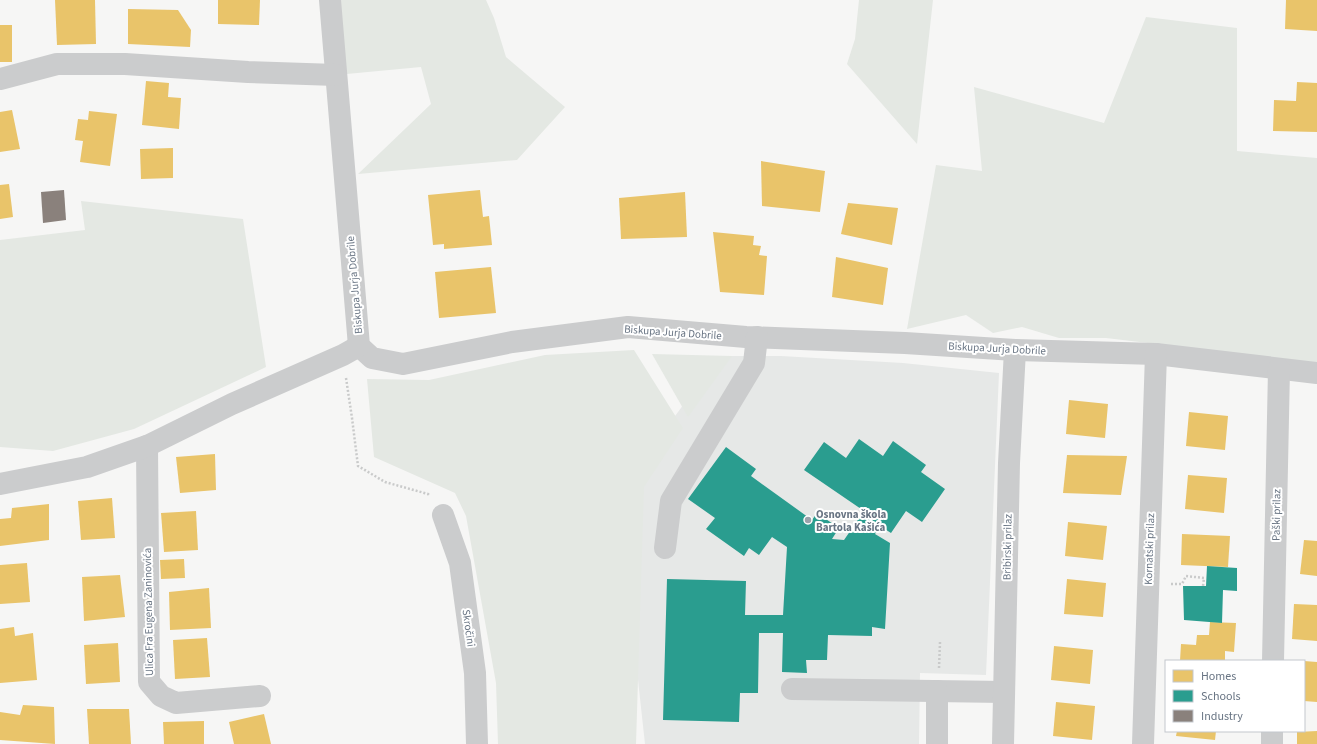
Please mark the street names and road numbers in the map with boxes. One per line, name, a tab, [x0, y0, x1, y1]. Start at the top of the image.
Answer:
street label: Biskupa Jurja Dobrile	[343, 235, 366, 334]
street label: Biskupa Jurja Dobrile	[624, 322, 723, 343]
street label: Biskupa Jurja Dobrile	[948, 338, 1047, 359]
street label: Paški prilaz	[1269, 489, 1284, 541]
street label: Bribirski prilaz	[999, 513, 1016, 580]
street label: Kornatski prilaz	[1141, 513, 1158, 585]
street label: Ulica Fra Eugena Zaninovića	[140, 548, 157, 676]
street label: Skročini	[458, 608, 479, 648]

